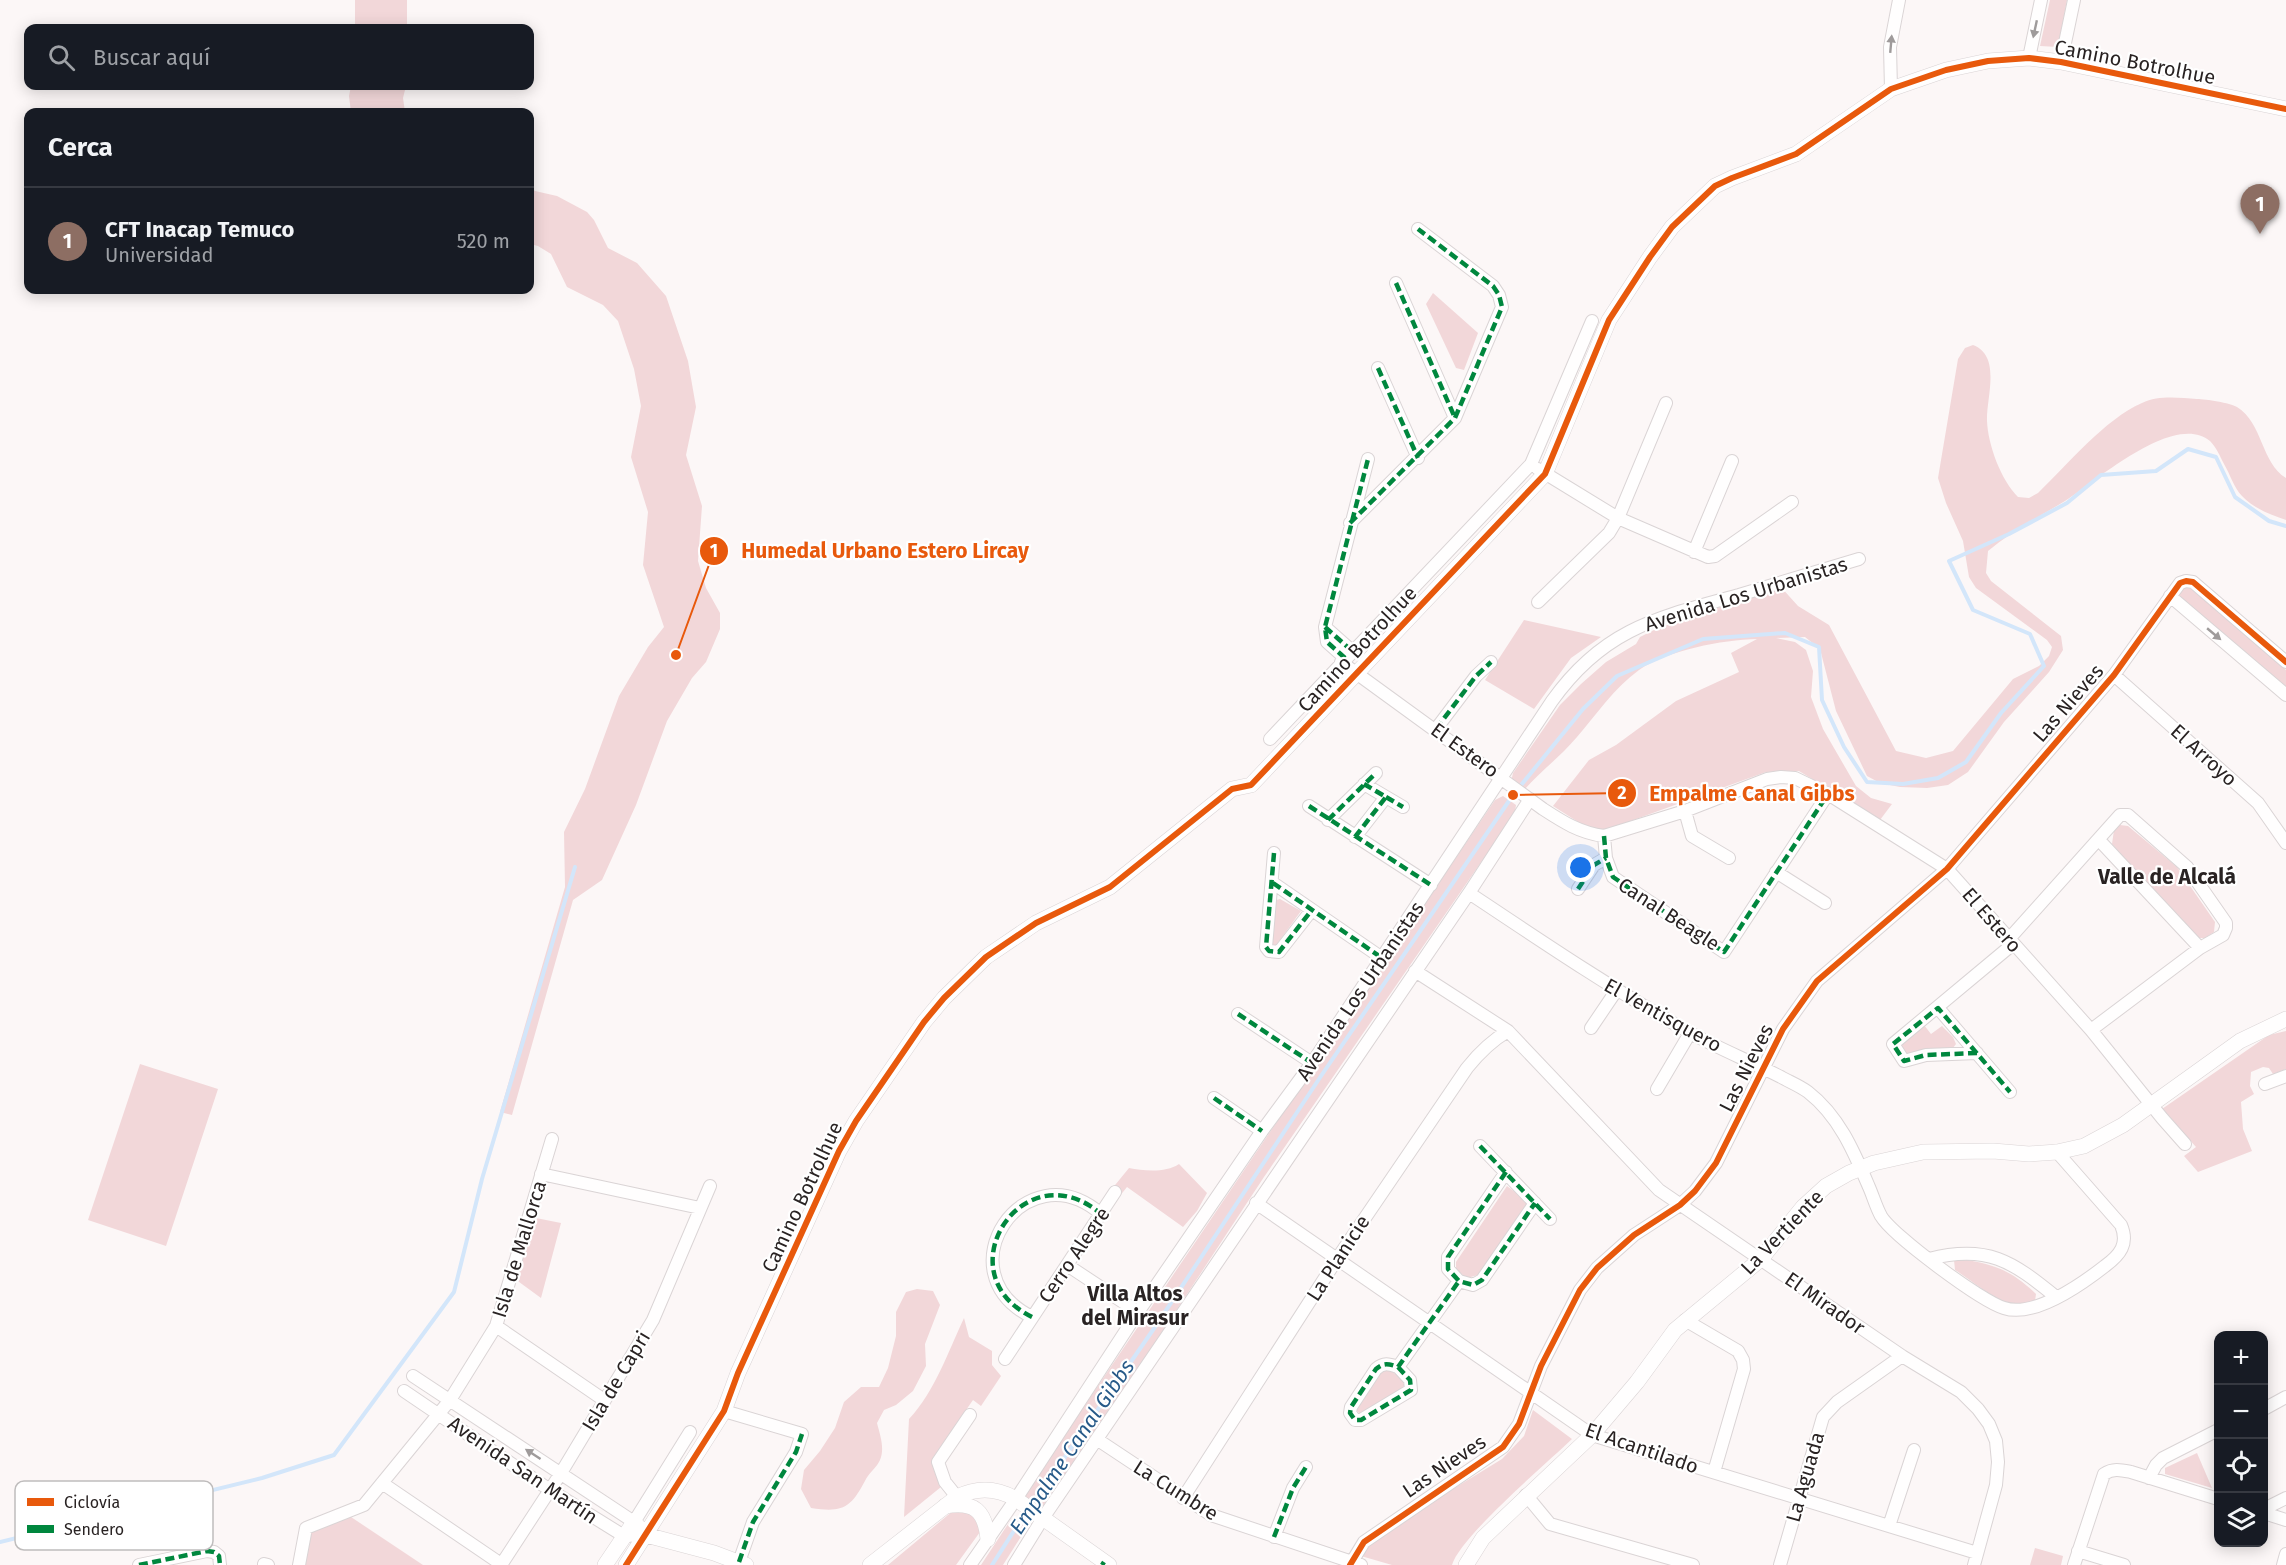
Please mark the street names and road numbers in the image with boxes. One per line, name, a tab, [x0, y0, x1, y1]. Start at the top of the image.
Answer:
street label: Camino Botrolhue	[2053, 35, 2217, 89]
street label: Avenida Los Urbanistas	[1642, 552, 1850, 636]
street label: Camino Botrolhue	[1293, 581, 1421, 717]
street label: Las Nieves	[2028, 659, 2108, 747]
street label: El Estero	[1426, 717, 1504, 783]
street label: El Arroyo	[2166, 719, 2242, 791]
street label: Canal Beagle	[1614, 872, 1724, 956]
street label: El Estero	[1957, 883, 2027, 957]
street label: Avenida Los Urbanistas	[1291, 897, 1429, 1085]
street label: El Ventisquero	[1600, 973, 1726, 1057]
street label: Las Nieves	[1714, 1020, 1778, 1116]
street label: Camino Botrolhue	[757, 1118, 847, 1276]
street label: Isla de Mallorca	[487, 1177, 551, 1321]
street label: La Vertiente	[1736, 1185, 1828, 1279]
street label: Cerro Alegre	[1033, 1203, 1115, 1307]
street label: La Planicie	[1301, 1211, 1375, 1305]
street label: El Mirador	[1780, 1267, 1870, 1339]
street label: Isla de Capri	[577, 1327, 655, 1435]
street label: Avenida San Martín	[444, 1411, 602, 1529]
street label: El Acantilado	[1582, 1417, 1702, 1479]
street label: Las Nieves	[1398, 1429, 1490, 1503]
street label: La Aguada	[1781, 1429, 1829, 1525]
street label: La Cumbre	[1129, 1455, 1223, 1525]

